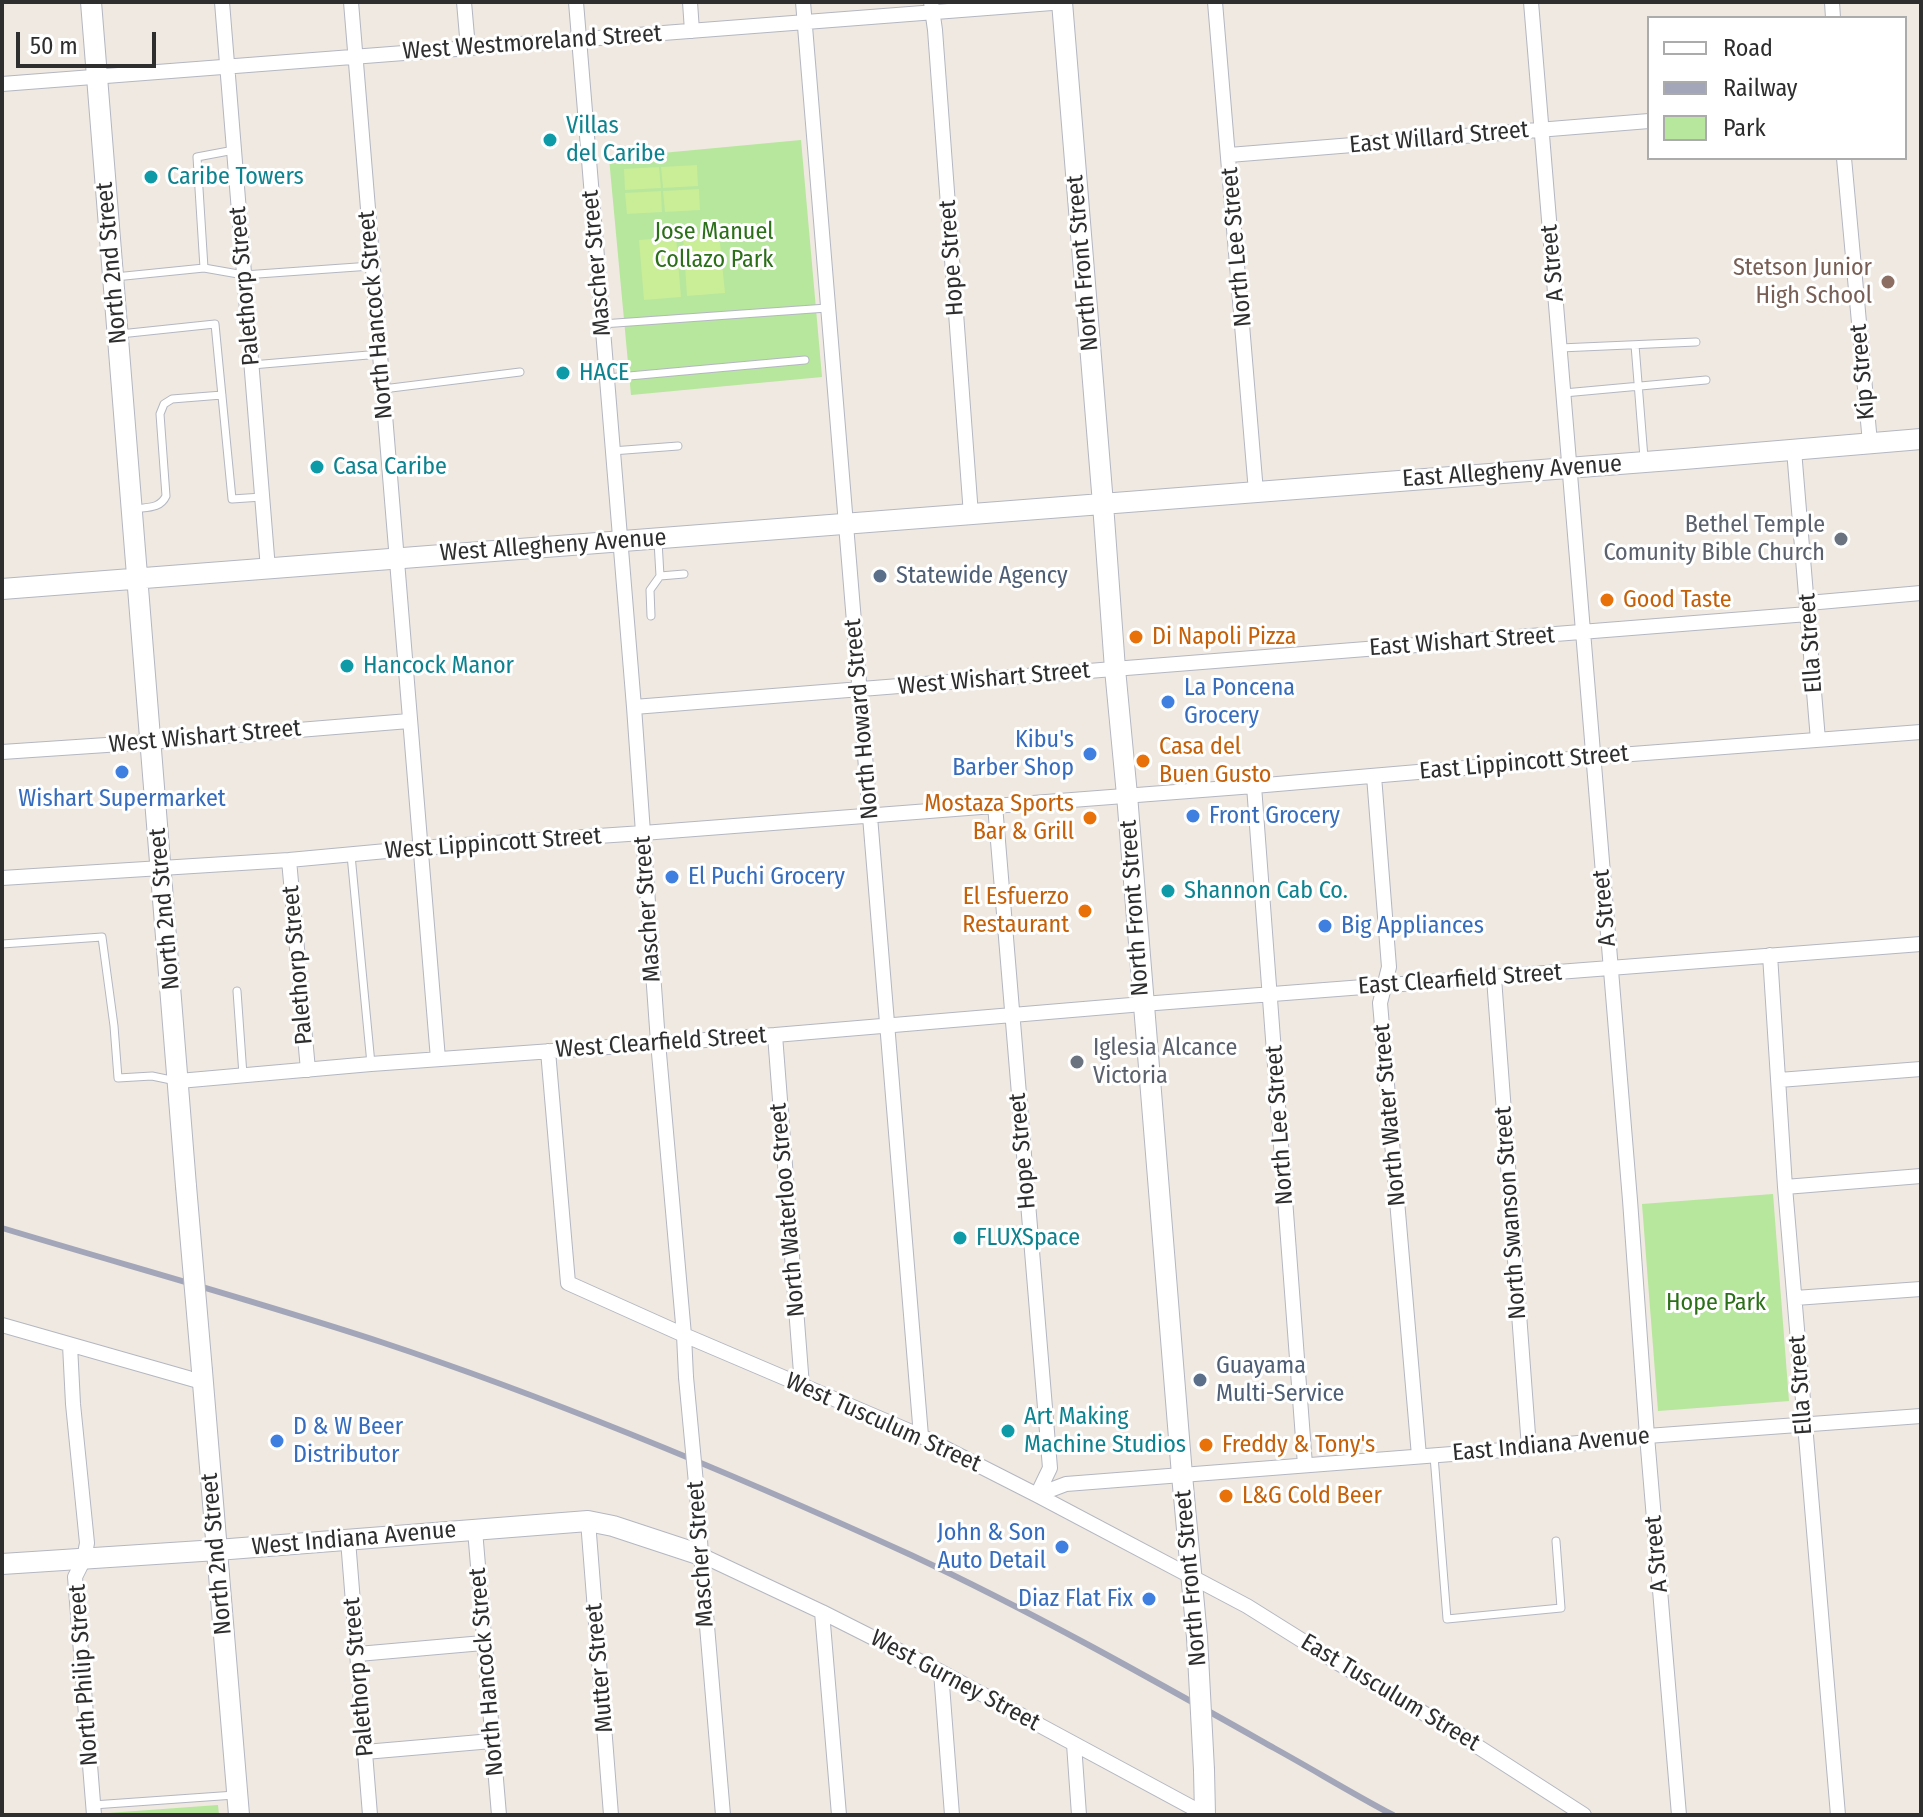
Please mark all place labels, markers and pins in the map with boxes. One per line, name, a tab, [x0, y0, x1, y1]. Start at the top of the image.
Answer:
place label: Villas del Caribe	[566, 112, 665, 168]
marker: Villas del Caribe	[541, 131, 559, 149]
place label: Caribe Towers	[167, 163, 304, 191]
marker: Caribe Towers	[142, 168, 160, 186]
place label: Stetson Junior High School	[1733, 254, 1872, 310]
marker: Stetson Junior High School	[1879, 273, 1897, 291]
place label: HACE	[579, 359, 629, 387]
marker: HACE	[554, 364, 572, 382]
place label: Casa Caribe	[333, 453, 447, 481]
marker: Casa Caribe	[308, 458, 326, 476]
place label: Bethel Temple Comunity Bible Church	[1603, 511, 1825, 567]
marker: Bethel Temple Comunity Bible Church	[1832, 530, 1850, 548]
place label: Statewide Agency	[896, 562, 1068, 590]
marker: Statewide Agency	[871, 567, 889, 585]
place label: Good Taste	[1623, 586, 1732, 614]
marker: Good Taste	[1598, 591, 1616, 609]
place label: Di Napoli Pizza	[1152, 623, 1296, 651]
marker: Di Napoli Pizza	[1127, 628, 1145, 646]
place label: Hancock Manor	[363, 652, 514, 680]
marker: Hancock Manor	[338, 657, 356, 675]
place label: La Poncena Grocery	[1184, 674, 1295, 730]
marker: La Poncena Grocery	[1159, 693, 1177, 711]
place label: Kibu's Barber Shop	[952, 726, 1074, 782]
place label: Casa del Buen Gusto	[1159, 733, 1271, 789]
marker: Kibu's Barber Shop	[1081, 745, 1099, 763]
marker: Casa del Buen Gusto	[1134, 752, 1152, 770]
marker: Wishart Supermarket	[113, 763, 131, 781]
place label: Wishart Supermarket	[18, 785, 226, 813]
place label: Mostaza Sports Bar & Grill	[924, 790, 1074, 846]
place label: Front Grocery	[1209, 802, 1340, 830]
marker: Front Grocery	[1184, 807, 1202, 825]
marker: Mostaza Sports Bar & Grill	[1081, 809, 1099, 827]
place label: El Puchi Grocery	[688, 863, 845, 891]
marker: El Puchi Grocery	[663, 868, 681, 886]
place label: Shannon Cab Co.	[1184, 877, 1348, 905]
marker: Shannon Cab Co.	[1159, 882, 1177, 900]
place label: El Esfuerzo Restaurant	[962, 883, 1069, 939]
marker: El Esfuerzo Restaurant	[1076, 902, 1094, 920]
place label: Big Appliances	[1341, 912, 1484, 940]
marker: Big Appliances	[1316, 917, 1334, 935]
place label: Iglesia Alcance Victoria	[1093, 1034, 1237, 1090]
marker: Iglesia Alcance Victoria	[1068, 1053, 1086, 1071]
place label: FLUXSpace	[976, 1224, 1080, 1252]
marker: FLUXSpace	[951, 1229, 969, 1247]
place label: Guayama Multi-Service	[1216, 1352, 1344, 1408]
marker: Guayama Multi-Service	[1191, 1371, 1209, 1389]
place label: Art Making Machine Studios	[1024, 1403, 1186, 1459]
place label: D & W Beer Distributor	[293, 1413, 403, 1469]
marker: Art Making Machine Studios	[999, 1422, 1017, 1440]
place label: Freddy & Tony's	[1222, 1431, 1375, 1459]
marker: D & W Beer Distributor	[268, 1432, 286, 1450]
marker: Freddy & Tony's	[1197, 1436, 1215, 1454]
place label: L&G Cold Beer	[1242, 1482, 1382, 1510]
marker: L&G Cold Beer	[1217, 1487, 1235, 1505]
place label: John & Son Auto Detail	[937, 1519, 1046, 1575]
marker: John & Son Auto Detail	[1053, 1538, 1071, 1556]
place label: Diaz Flat Fix	[1018, 1585, 1133, 1613]
marker: Diaz Flat Fix	[1140, 1590, 1158, 1608]

